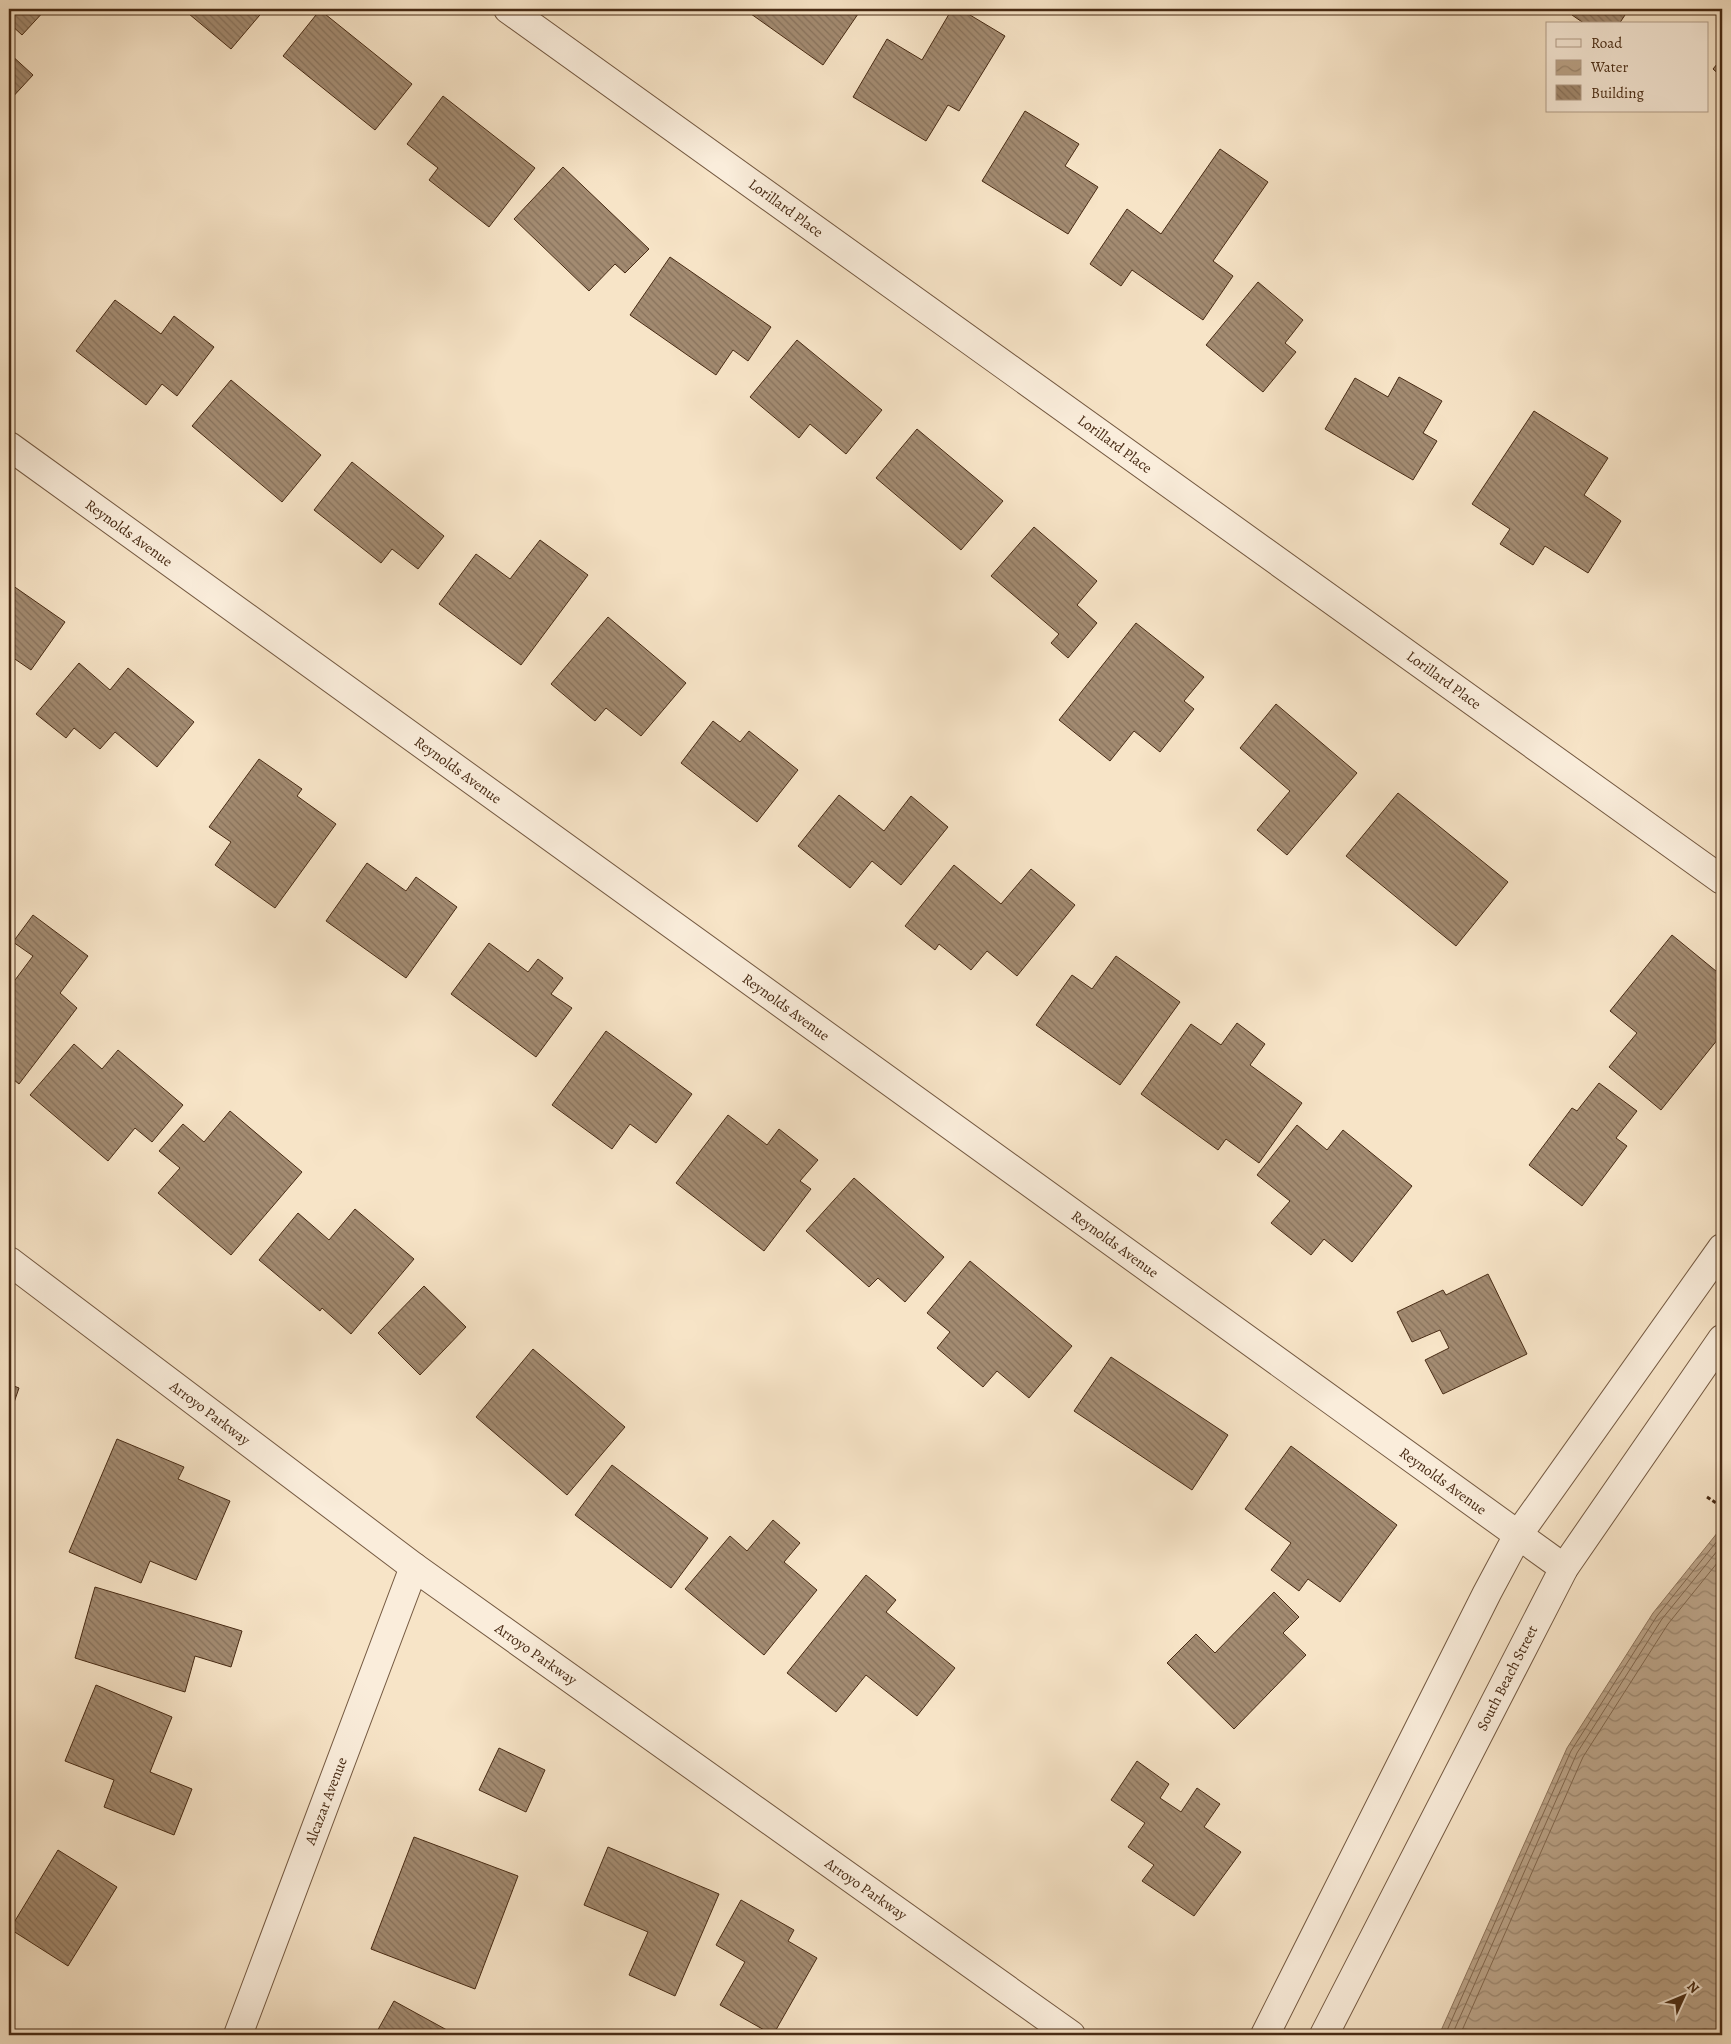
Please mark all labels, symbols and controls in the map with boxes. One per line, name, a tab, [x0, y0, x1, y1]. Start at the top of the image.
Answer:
legend	[1546, 22, 1708, 112]
text: Road	[1591, 33, 1623, 53]
text: Water	[1590, 57, 1628, 77]
text: Building	[1591, 83, 1644, 103]
street label: Lorillard Place	[745, 174, 828, 242]
street label: Lorillard Place	[1074, 410, 1157, 478]
street label: Reynolds Avenue	[81, 495, 177, 572]
street label: Lorillard Place	[1403, 646, 1486, 714]
street label: Reynolds Avenue	[410, 732, 506, 809]
street label: Reynolds Avenue	[738, 969, 834, 1046]
street label: Reynolds Avenue	[1067, 1206, 1163, 1283]
street label: Arroyo Parkway	[165, 1376, 255, 1450]
street label: Reynolds Avenue	[1395, 1443, 1491, 1520]
street label: Arroyo Parkway	[490, 1618, 581, 1690]
street label: South Beach Street	[1472, 1622, 1542, 1734]
street label: Alcazar Avenue	[300, 1754, 352, 1849]
street label: Arroyo Parkway	[820, 1853, 911, 1925]
north arrow	[1658, 1972, 1708, 2022]
text: N	[1683, 1977, 1703, 1998]

